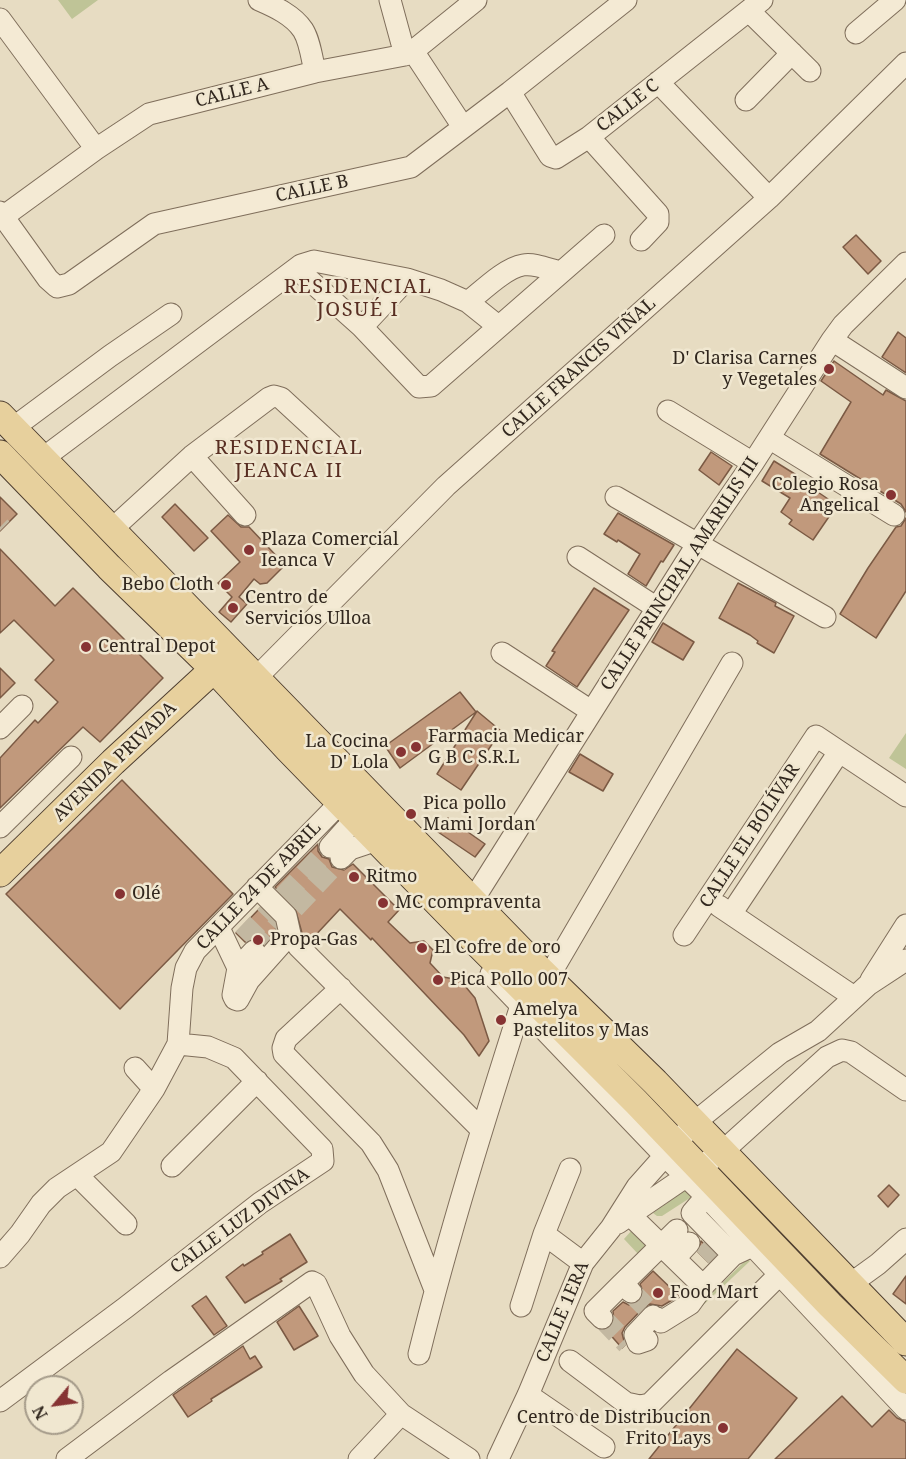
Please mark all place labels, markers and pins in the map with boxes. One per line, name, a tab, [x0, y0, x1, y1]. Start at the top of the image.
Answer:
place label: D' Clarisa Carnes y Vegetales	[672, 348, 817, 391]
marker: D' Clarisa Carnes y Vegetales	[822, 362, 836, 376]
place label: Colegio Rosa Angelical	[771, 474, 879, 516]
marker: Colegio Rosa Angelical	[884, 488, 898, 502]
place label: Plaza Comercial Ieanca V	[261, 529, 398, 572]
marker: Plaza Comercial Ieanca V	[242, 543, 256, 557]
place label: Bebo Cloth	[122, 574, 214, 596]
marker: Bebo Cloth	[219, 578, 233, 592]
place label: Centro de Servicios Ulloa	[245, 587, 371, 630]
marker: Centro de Servicios Ulloa	[226, 601, 240, 615]
place label: Central Depot	[98, 636, 216, 658]
marker: Central Depot	[79, 640, 93, 654]
place label: Farmacia Medicar G B C S.R.L	[428, 726, 584, 768]
place label: La Cocina D' Lola	[305, 731, 389, 774]
marker: Farmacia Medicar G B C S.R.L	[409, 740, 423, 754]
marker: La Cocina D' Lola	[394, 745, 408, 759]
place label: Pica pollo Mami Jordan	[423, 793, 536, 836]
marker: Pica pollo Mami Jordan	[404, 807, 418, 821]
place label: Ritmo	[366, 866, 417, 888]
marker: Ritmo	[347, 870, 361, 884]
place label: Olé	[132, 883, 161, 905]
marker: Olé	[113, 887, 127, 901]
place label: MC compraventa	[395, 892, 541, 914]
marker: MC compraventa	[376, 896, 390, 910]
place label: Propa-Gas	[270, 929, 358, 951]
marker: Propa-Gas	[251, 933, 265, 947]
place label: El Cofre de oro	[434, 937, 561, 959]
marker: El Cofre de oro	[415, 941, 429, 955]
place label: Pica Pollo 007	[450, 969, 568, 991]
marker: Pica Pollo 007	[431, 973, 445, 987]
place label: Amelya Pastelitos y Mas	[513, 999, 649, 1042]
marker: Amelya Pastelitos y Mas	[494, 1013, 508, 1027]
place label: Food Mart	[670, 1282, 758, 1304]
marker: Food Mart	[651, 1286, 665, 1300]
place label: Centro de Distribucion Frito Lays	[517, 1407, 711, 1450]
marker: Centro de Distribucion Frito Lays	[716, 1421, 730, 1435]

